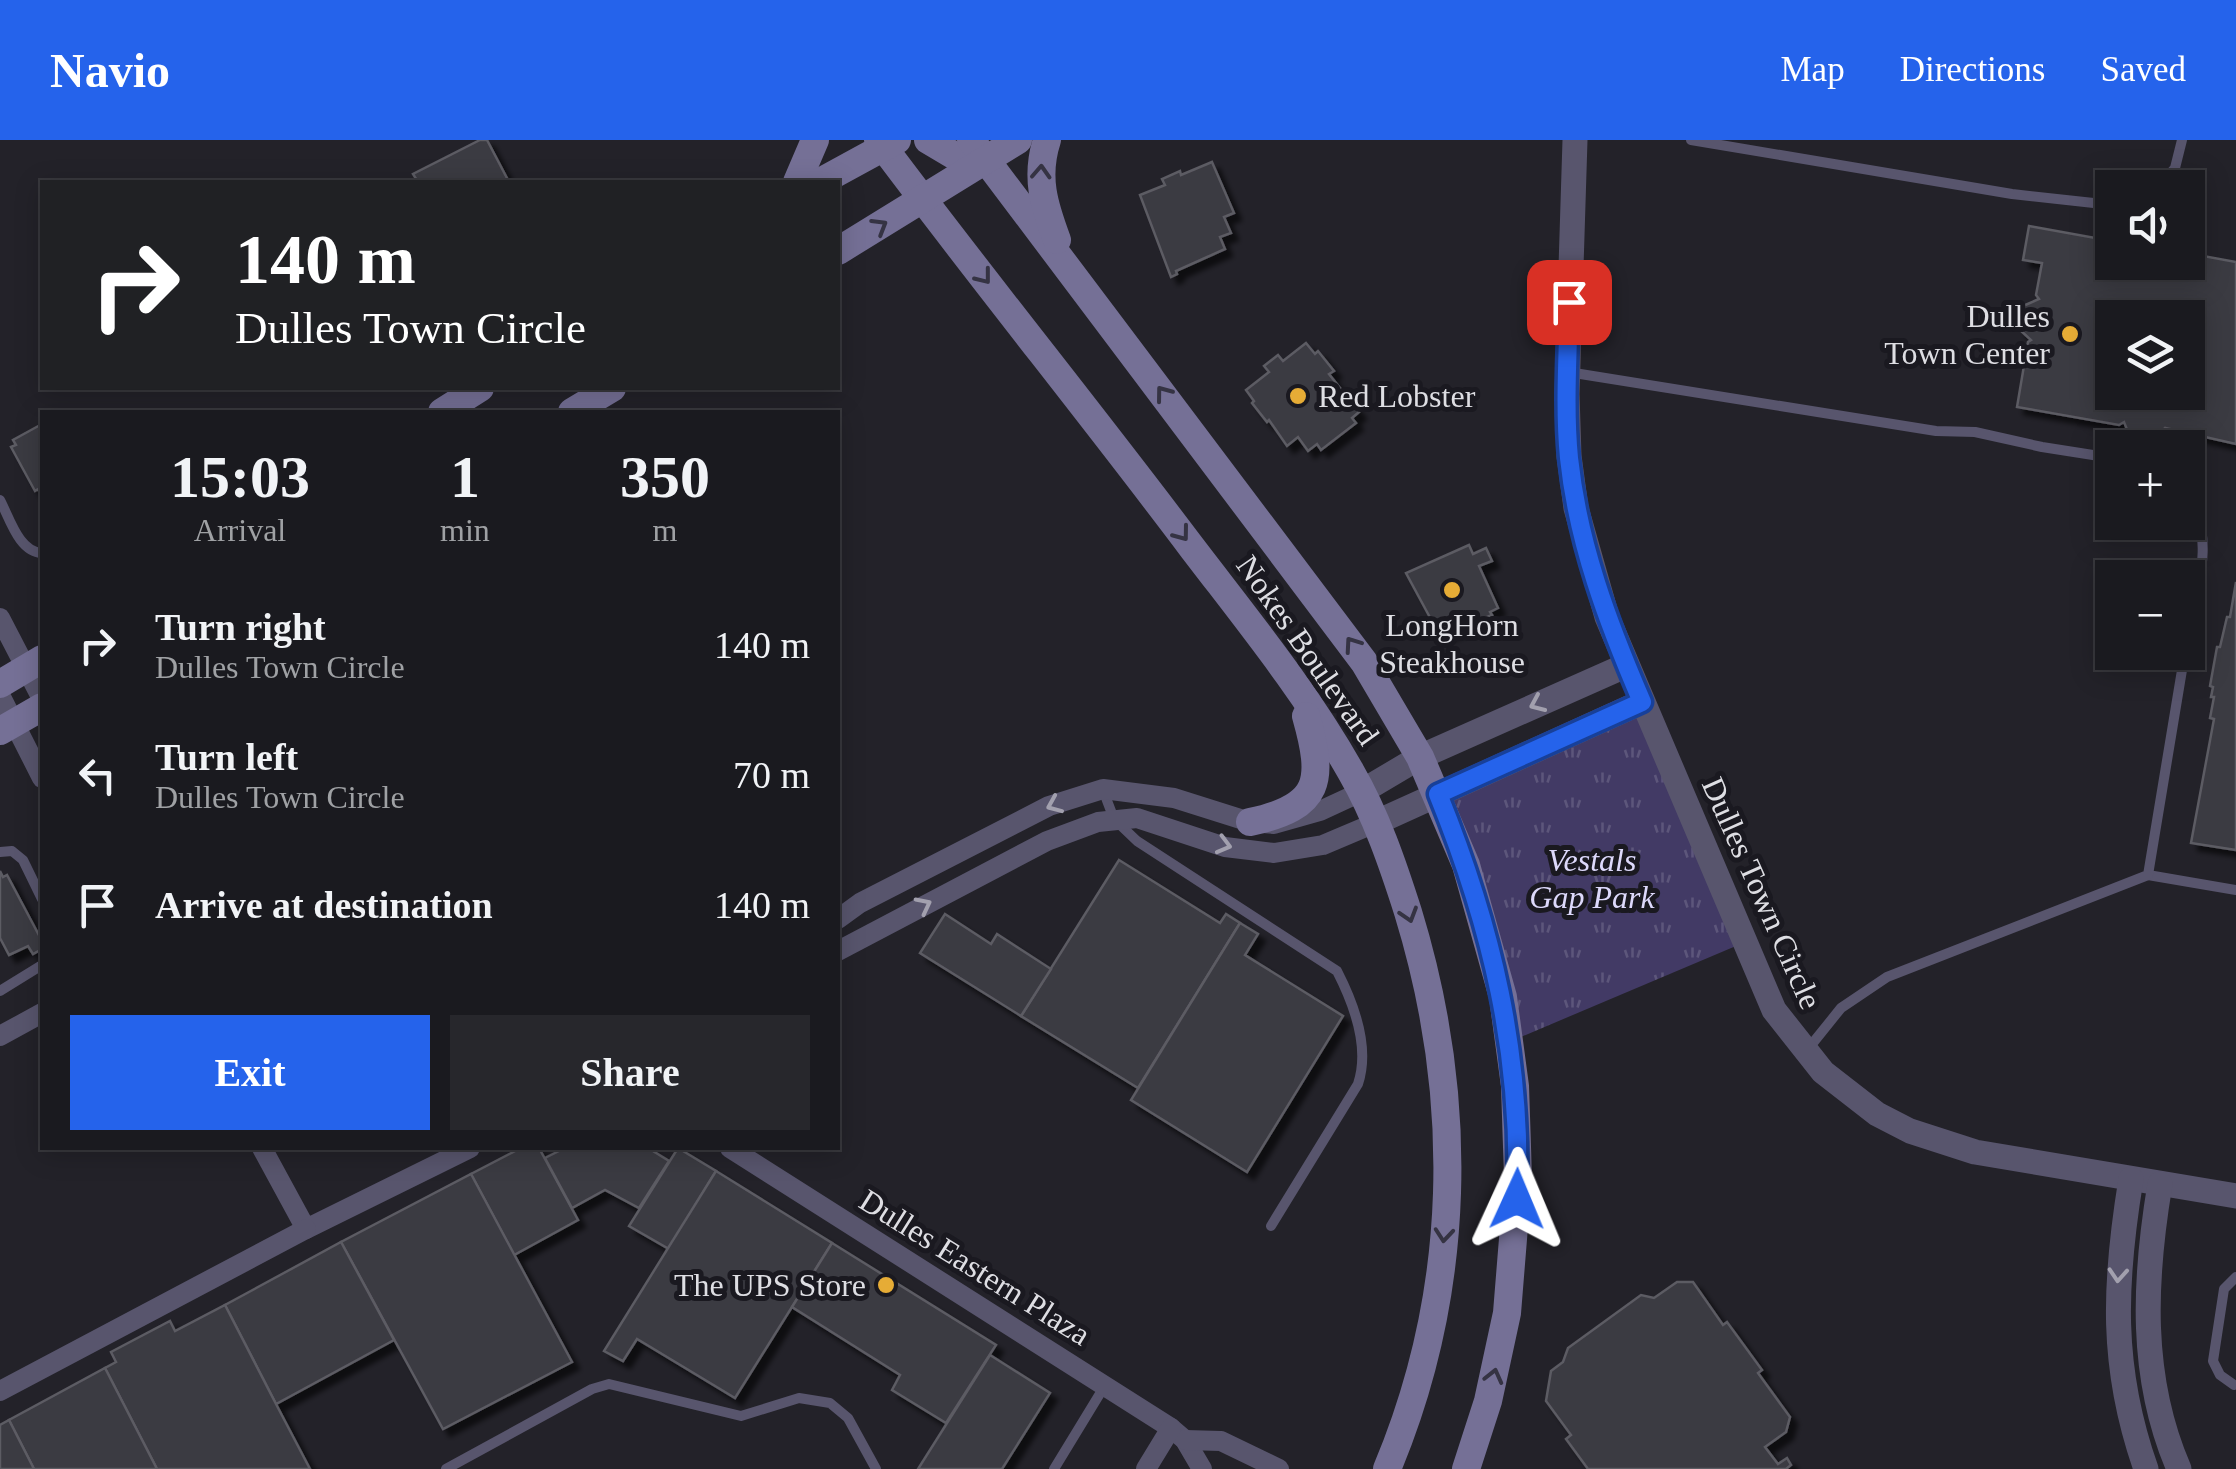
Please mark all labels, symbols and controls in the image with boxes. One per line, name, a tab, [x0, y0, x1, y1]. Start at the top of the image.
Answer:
text: Navio	[50, 44, 170, 97]
text: Map	[1781, 50, 1845, 89]
text: Directions	[1900, 50, 2045, 89]
text: Saved	[2100, 50, 2186, 89]
one-way arrow	[1031, 164, 1052, 179]
map controls	[2095, 170, 2205, 670]
button: sound	[2095, 170, 2205, 280]
one-way arrow	[869, 219, 887, 238]
icon: right	[70, 220, 200, 350]
text: 140 m	[235, 221, 416, 298]
pin	[1527, 260, 1612, 345]
one-way arrow	[972, 265, 989, 283]
icon: arrive	[1542, 275, 1597, 330]
place label: Dulles Town Center	[1884, 298, 2050, 371]
button: layers	[2095, 300, 2205, 410]
text: Dulles Town Circle	[235, 303, 586, 353]
marker: Dulles Town Center	[2059, 323, 2081, 345]
place label: Red Lobster	[1318, 378, 1476, 414]
marker: Red Lobster	[1287, 385, 1309, 407]
one-way arrow	[1157, 386, 1174, 404]
button: +	[2095, 430, 2205, 540]
text: 15:03	[170, 444, 310, 510]
text: 1	[450, 444, 480, 510]
text: 350	[620, 444, 710, 510]
text: Arrival	[194, 512, 286, 548]
text: min	[440, 512, 490, 548]
text: m	[652, 512, 677, 548]
one-way arrow	[1171, 523, 1188, 541]
street label: Nokes Boulevard	[1229, 548, 1387, 752]
button: −	[2095, 560, 2205, 670]
marker: LongHorn Steakhouse	[1441, 579, 1463, 601]
text: Turn right	[155, 606, 326, 648]
place label: LongHorn Steakhouse	[1379, 607, 1525, 680]
icon: right	[70, 618, 125, 673]
text: 140 m	[714, 624, 810, 666]
one-way arrow	[1346, 637, 1364, 656]
text: Dulles Town Circle	[155, 649, 405, 685]
one-way arrow	[1529, 692, 1547, 712]
text: Turn left	[155, 736, 298, 778]
icon: left	[70, 748, 125, 803]
text: 70 m	[733, 754, 810, 796]
street label: Dulles Town Circle	[1695, 772, 1829, 1014]
text: Dulles Town Circle	[155, 779, 405, 815]
one-way arrow	[1046, 793, 1064, 813]
one-way arrow	[1215, 834, 1233, 855]
park label: Vestals Gap Park	[1529, 842, 1655, 915]
icon: arrive	[70, 878, 125, 933]
text: Arrive at destination	[155, 884, 493, 926]
text: 140 m	[714, 884, 810, 926]
one-way arrow	[913, 898, 931, 917]
one-way arrow	[1397, 905, 1417, 922]
button: Exit	[70, 1015, 430, 1130]
button: Share	[450, 1015, 810, 1130]
position arrow	[1465, 1147, 1569, 1251]
street label: Dulles Eastern Plaza	[853, 1182, 1097, 1352]
one-way arrow	[1434, 1228, 1456, 1244]
place label: The UPS Store	[674, 1267, 866, 1303]
one-way arrow	[2108, 1268, 2129, 1284]
marker: The UPS Store	[875, 1274, 897, 1296]
one-way arrow	[1482, 1368, 1503, 1385]

